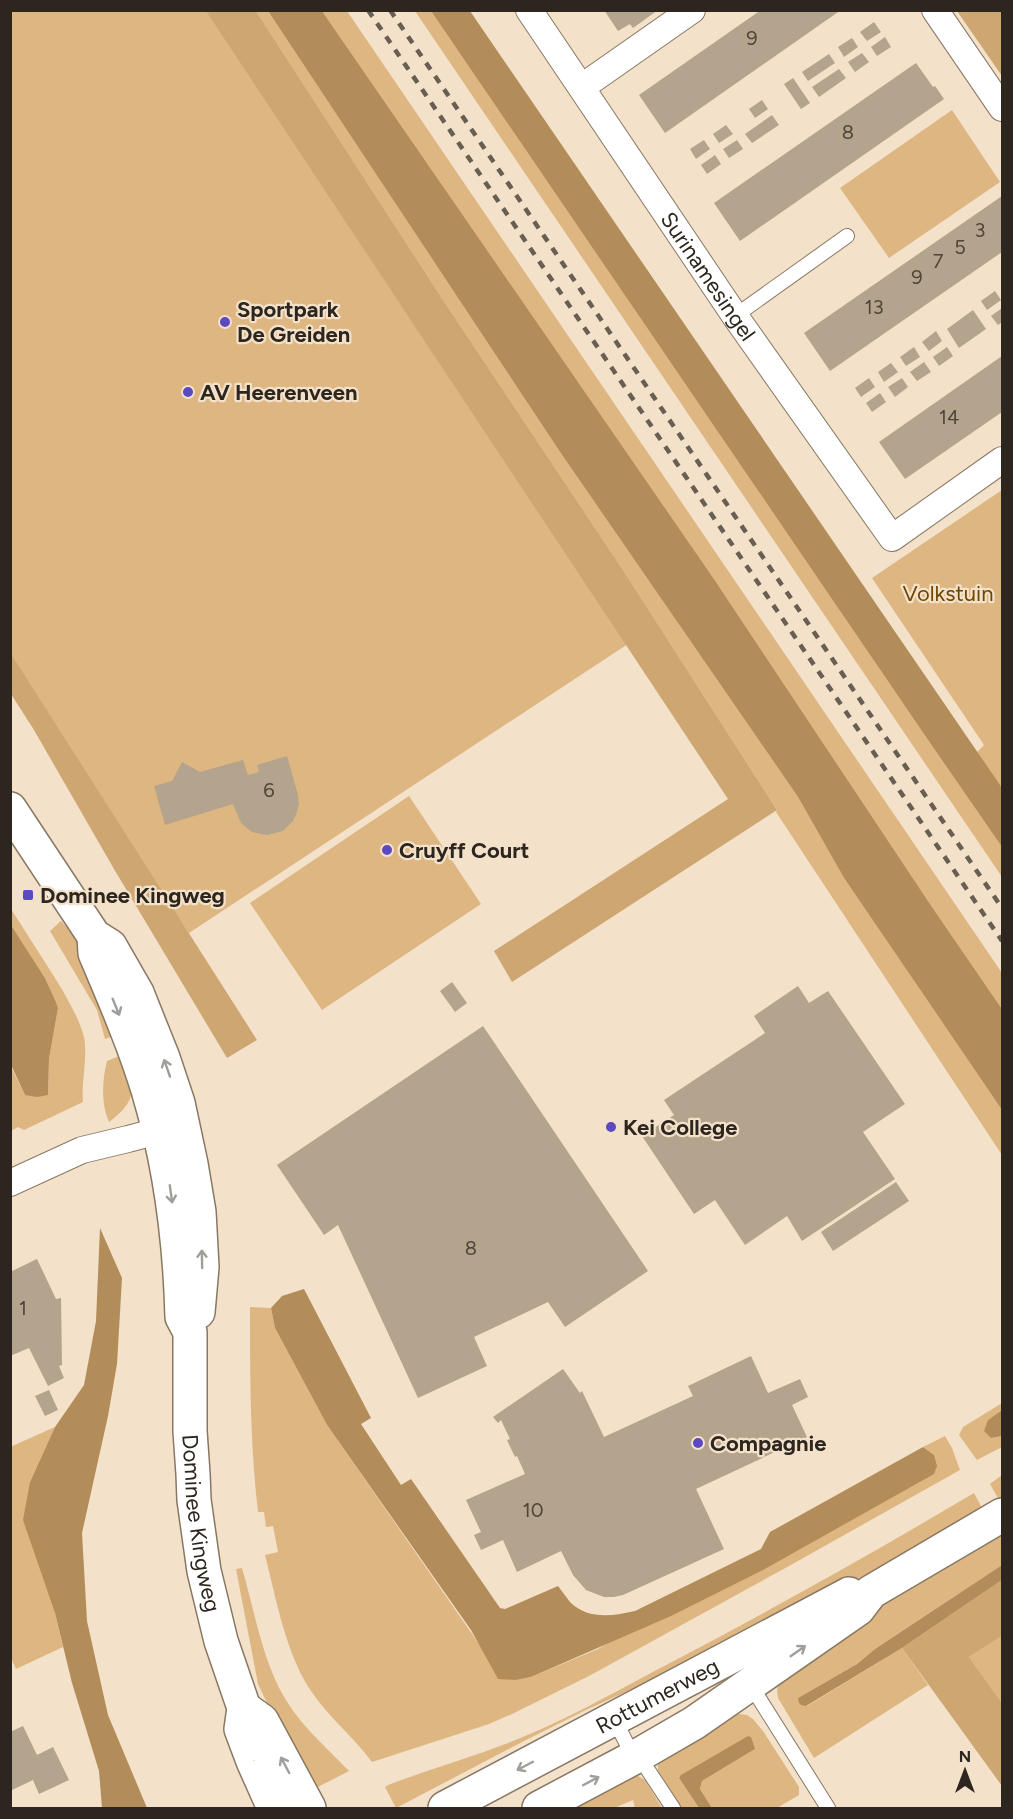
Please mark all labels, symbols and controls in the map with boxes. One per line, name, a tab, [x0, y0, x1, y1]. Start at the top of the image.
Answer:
house number: 9	[746, 26, 758, 50]
house number: 8	[842, 120, 854, 144]
street label: Surinamesingel	[655, 207, 761, 346]
house number: 3	[975, 218, 985, 242]
house number: 5	[954, 235, 966, 259]
house number: 7	[933, 249, 944, 273]
house number: 9	[911, 265, 923, 289]
house number: 13	[864, 295, 884, 319]
place label: Sportpark De Greiden	[237, 296, 350, 348]
marker: Sportpark De Greiden	[218, 315, 232, 329]
place label: AV Heerenveen	[200, 379, 357, 406]
marker: AV Heerenveen	[181, 385, 195, 399]
house number: 14	[939, 405, 959, 429]
park label: Volkstuin	[903, 580, 993, 607]
house number: 6	[263, 778, 275, 802]
place label: Cruyff Court	[399, 837, 530, 864]
marker: Cruyff Court	[380, 843, 394, 857]
place label: Dominee Kingweg	[40, 882, 225, 909]
marker: Dominee Kingweg	[21, 888, 35, 902]
one-way arrow	[112, 998, 123, 1016]
one-way arrow	[160, 1059, 171, 1078]
place label: Kei College	[623, 1114, 737, 1141]
marker: Kei College	[604, 1120, 618, 1134]
one-way arrow	[165, 1184, 176, 1203]
house number: 8	[465, 1236, 477, 1260]
one-way arrow	[196, 1249, 208, 1269]
house number: 1	[19, 1296, 27, 1320]
place label: Compagnie	[710, 1430, 827, 1457]
street label: Dominee Kingweg	[176, 1433, 226, 1615]
marker: Compagnie	[691, 1436, 705, 1450]
house number: 10	[522, 1498, 544, 1522]
one-way arrow	[789, 1645, 806, 1657]
street label: Rottumerweg	[591, 1652, 724, 1740]
north arrow	[935, 1741, 995, 1801]
text: N	[959, 1747, 971, 1766]
one-way arrow	[279, 1757, 291, 1774]
one-way arrow	[517, 1760, 534, 1772]
one-way arrow	[581, 1775, 599, 1786]

